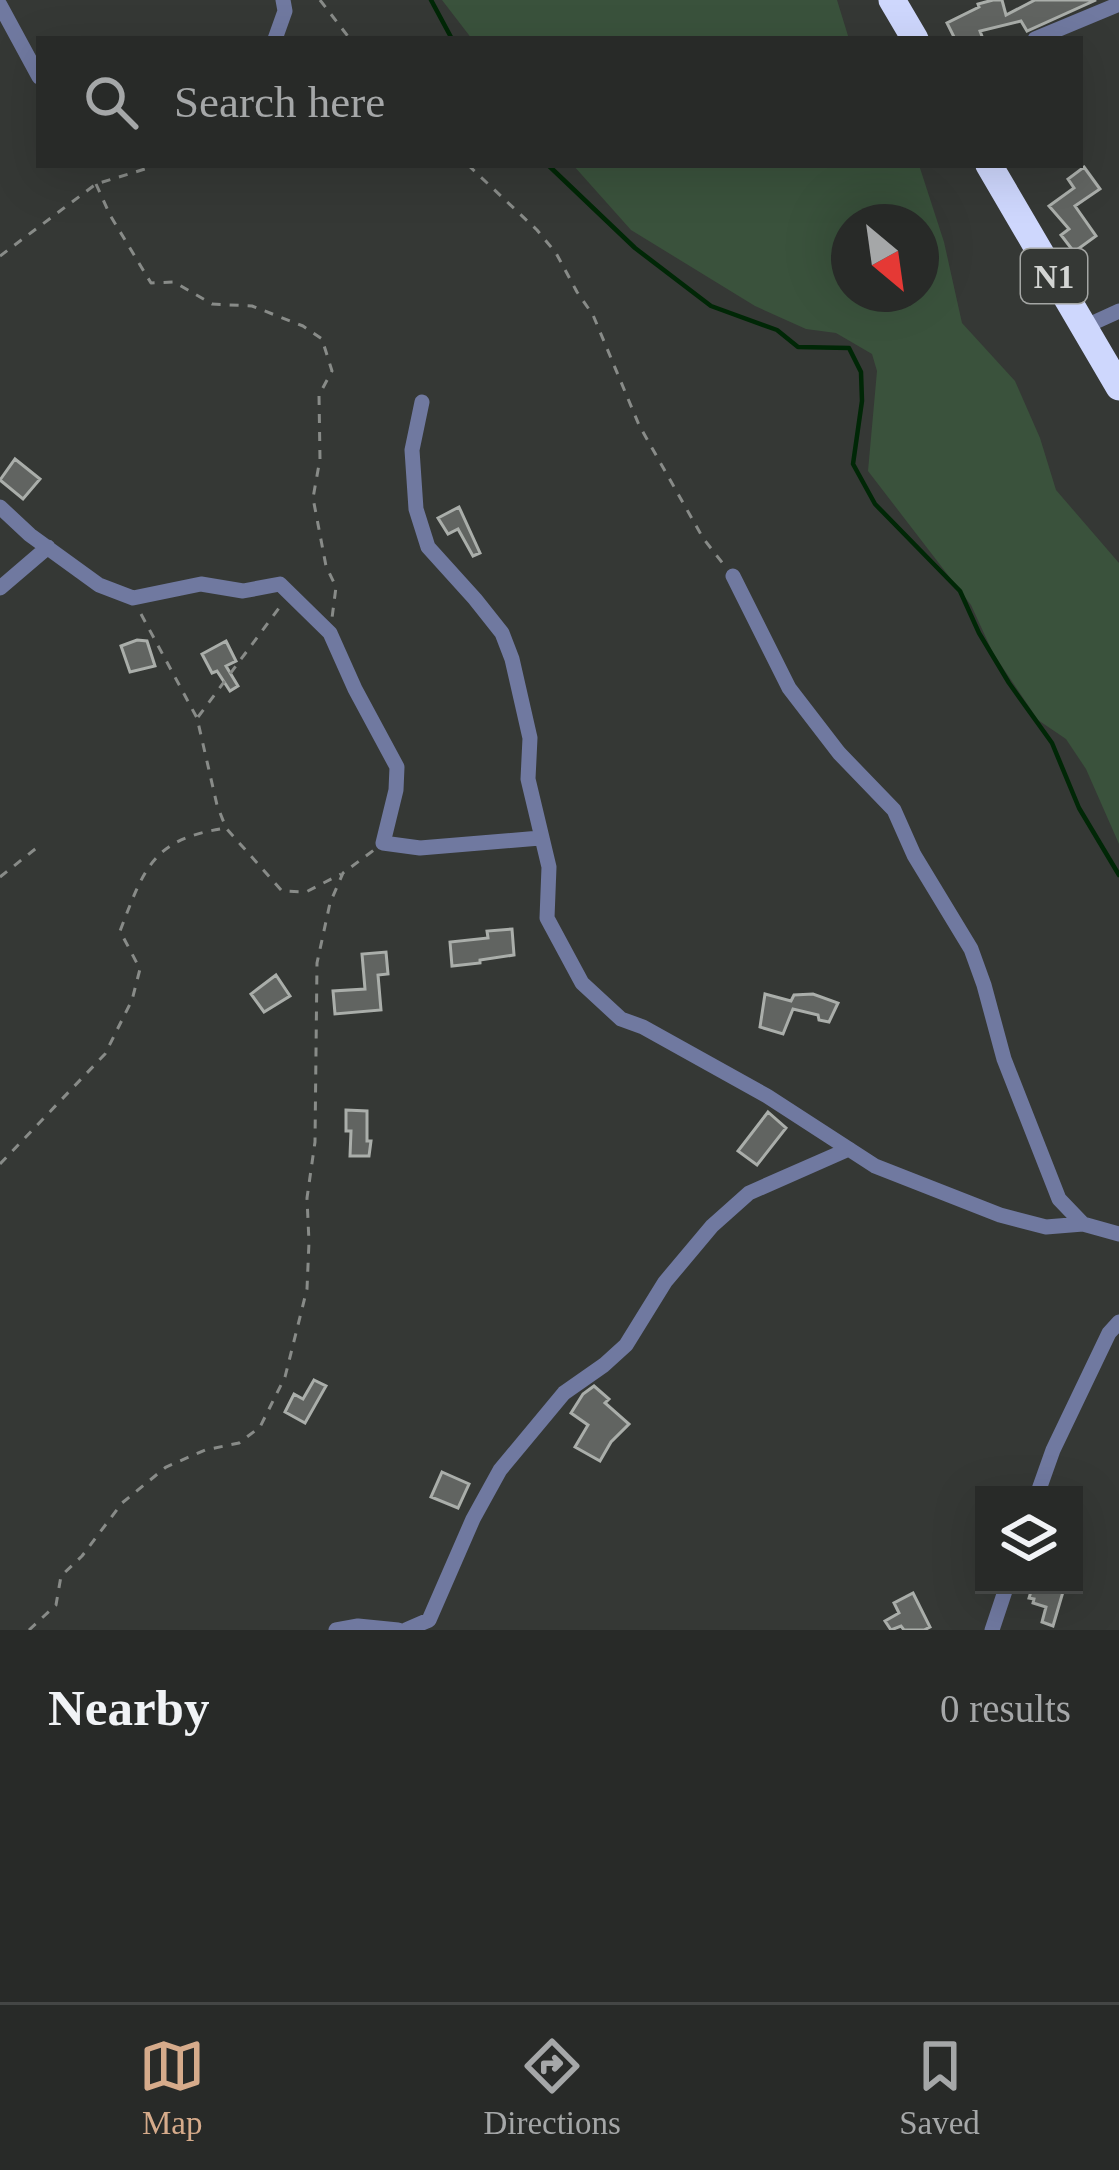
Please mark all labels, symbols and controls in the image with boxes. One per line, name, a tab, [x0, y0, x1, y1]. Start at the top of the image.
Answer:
search box	[36, 36, 1083, 168]
icon: search	[78, 69, 144, 135]
text: Search here	[174, 77, 385, 127]
north arrow	[831, 204, 939, 312]
road number: N1	[1021, 249, 1087, 303]
map controls	[975, 1486, 1083, 1594]
button: layers	[975, 1486, 1083, 1594]
text: Nearby	[48, 1680, 209, 1736]
text: 0 results	[940, 1687, 1071, 1730]
tab: Map	[139, 2033, 205, 2142]
tab: Directions	[483, 2033, 621, 2142]
tab: Saved	[899, 2033, 980, 2142]

